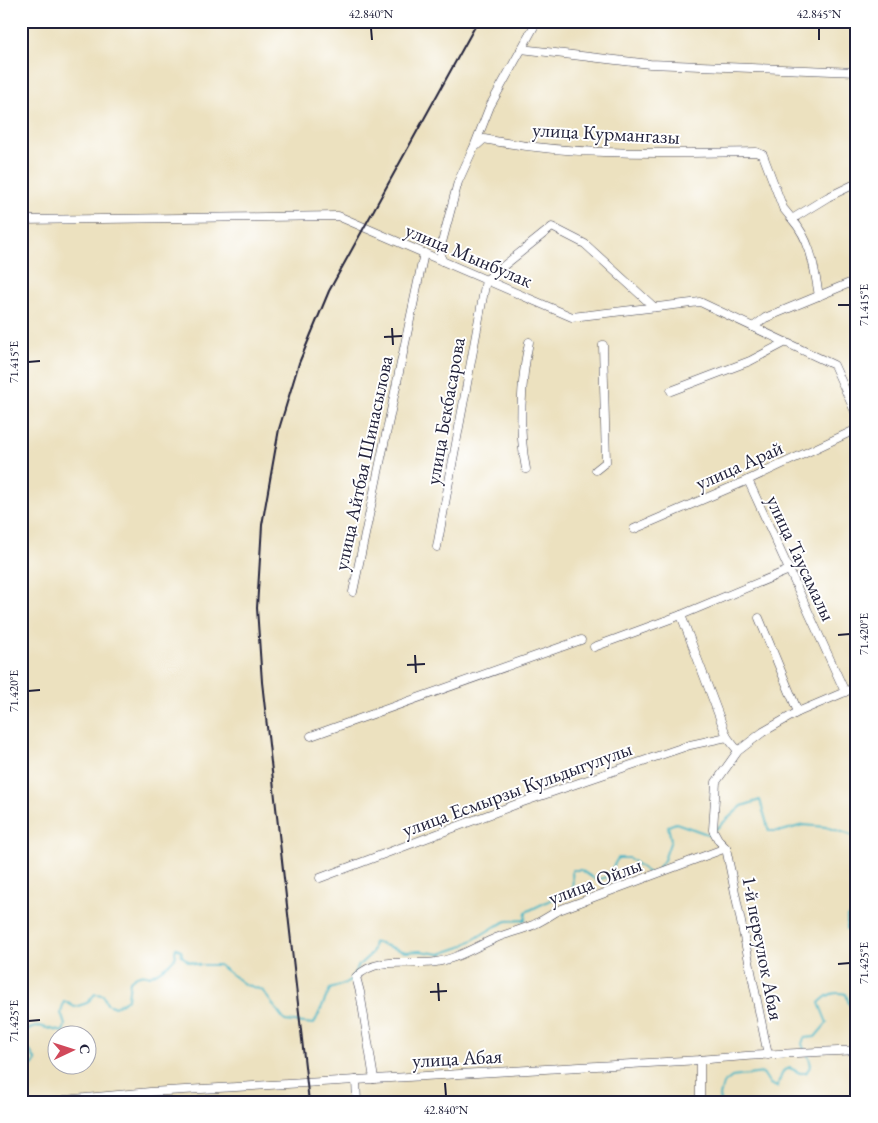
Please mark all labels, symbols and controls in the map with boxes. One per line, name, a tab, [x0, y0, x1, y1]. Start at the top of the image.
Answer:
text: 42.840°N	[349, 6, 394, 22]
text: 42.845°N	[797, 6, 842, 22]
street label: улица Курмангазы	[532, 116, 680, 150]
street label: улица Мынбулак	[401, 217, 537, 294]
text: 71.415°E	[856, 284, 872, 326]
street label: улица Бекбасарова	[419, 335, 471, 487]
text: 71.415°E	[6, 341, 22, 383]
street label: улица Айтбая Шинасылова	[328, 353, 398, 573]
street label: улица Арай	[691, 434, 787, 496]
street label: улица Таусамалы	[760, 491, 842, 625]
text: 71.420°E	[856, 613, 872, 655]
text: 71.420°E	[6, 670, 22, 712]
street label: улица Есмырзы Кульдыгулулы	[398, 735, 636, 843]
street label: улица Ойлы	[544, 851, 646, 911]
street label: 1-й переулок Абая	[736, 874, 790, 1022]
text: 71.425°E	[856, 942, 872, 984]
text: 71.425°E	[6, 1000, 22, 1042]
north arrow	[48, 1026, 98, 1076]
street label: улица Абая	[411, 1043, 503, 1073]
text: С	[76, 1044, 94, 1055]
text: 42.840°N	[424, 1102, 469, 1118]

